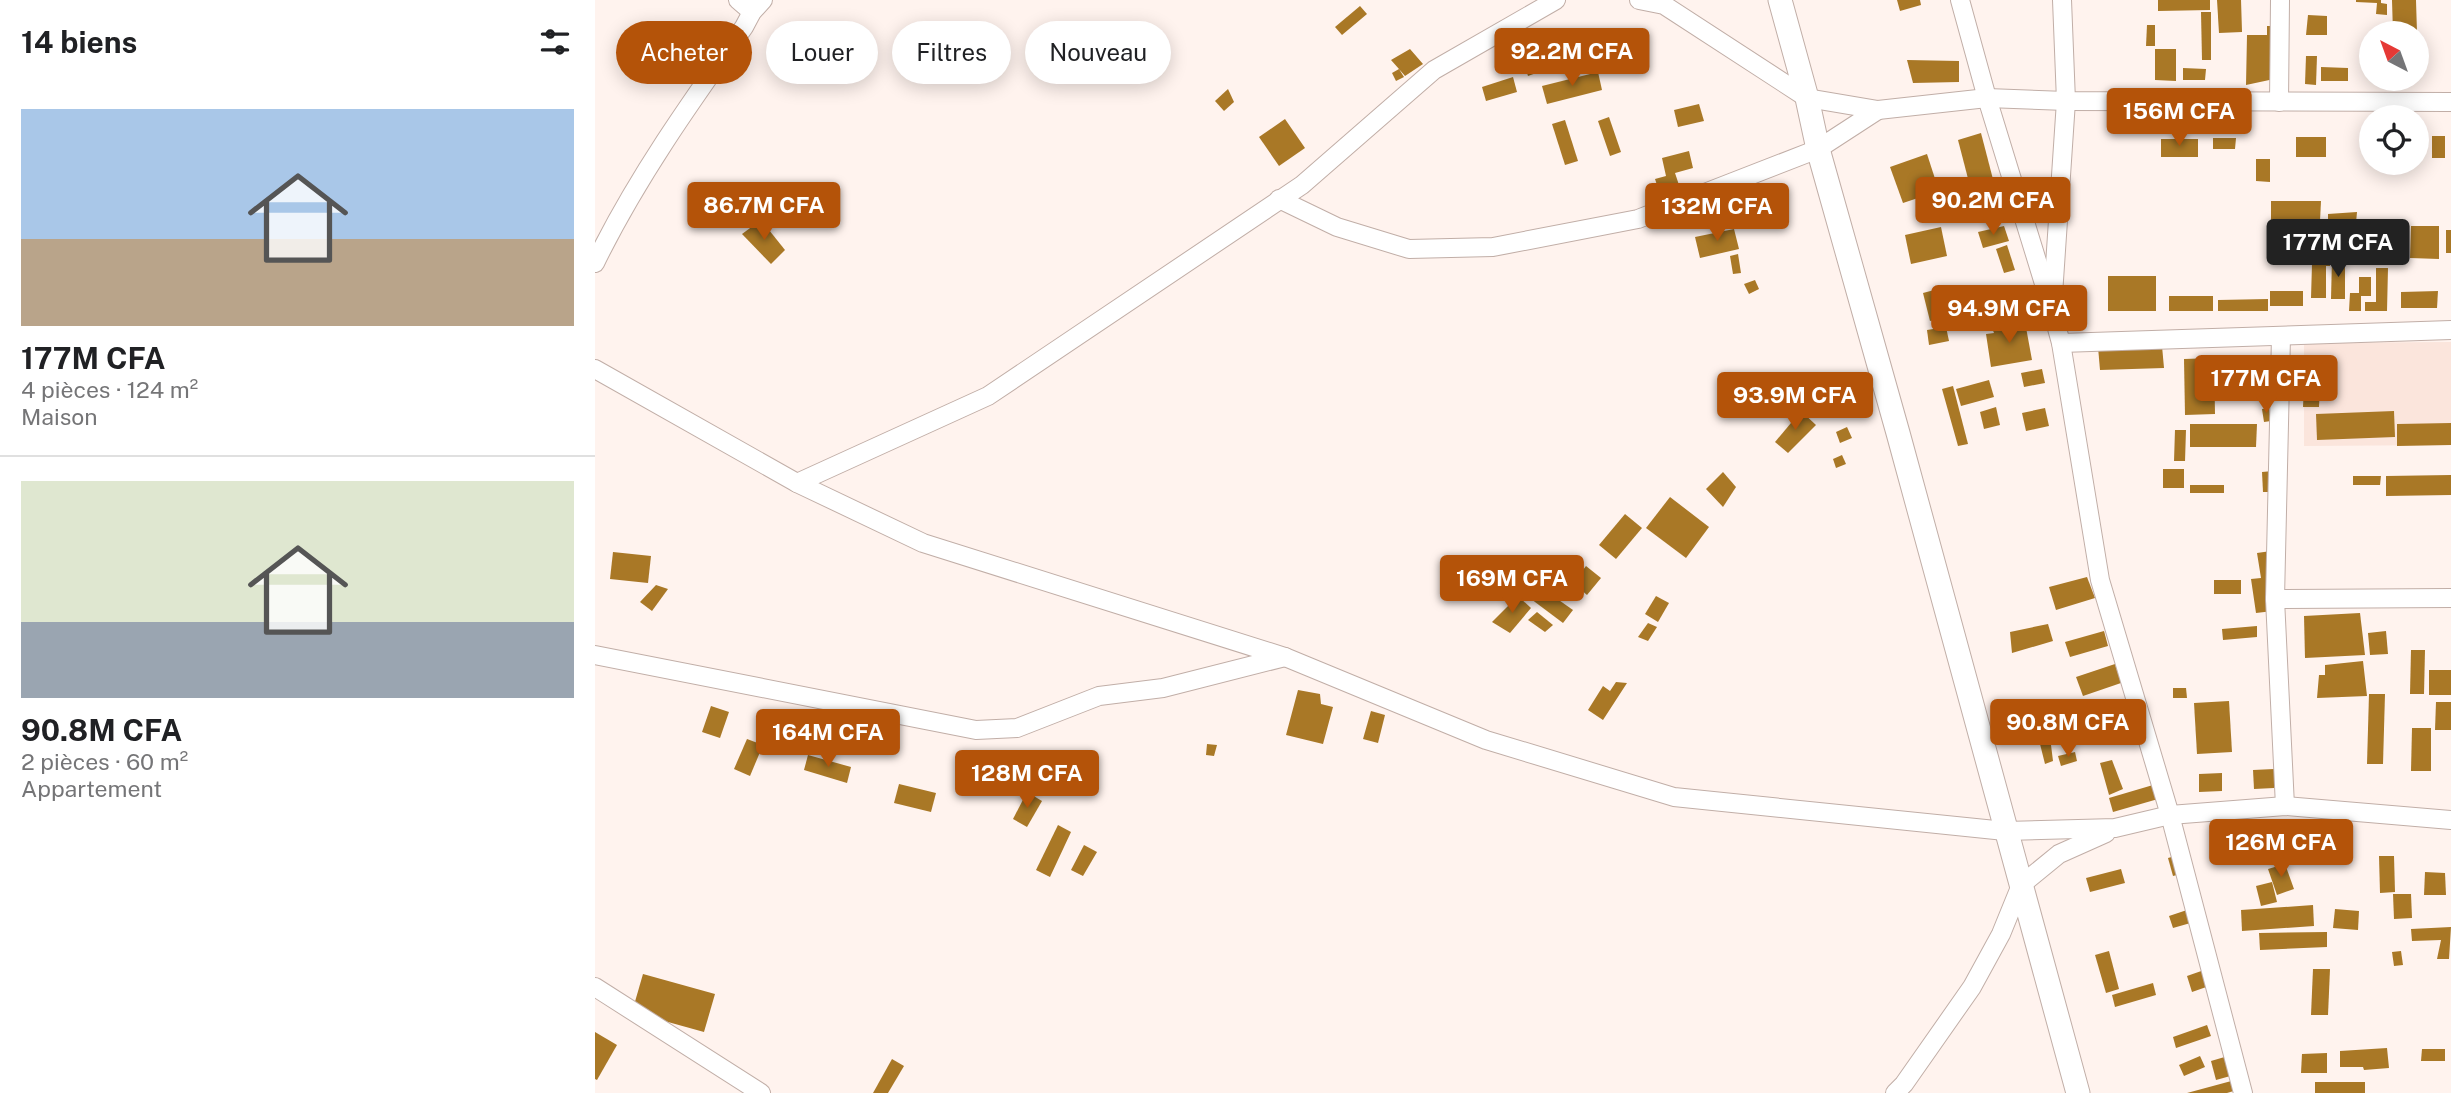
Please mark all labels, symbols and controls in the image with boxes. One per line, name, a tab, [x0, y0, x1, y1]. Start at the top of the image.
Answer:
chip: Acheter	[616, 21, 752, 84]
chip: Louer	[766, 21, 878, 84]
chip: Filtres	[892, 21, 1011, 84]
chip: Nouveau	[1025, 21, 1171, 84]
north arrow	[2359, 21, 2429, 91]
map controls	[2359, 21, 2429, 175]
icon: filters	[536, 23, 574, 61]
text: 14 biens	[21, 24, 137, 60]
pin: 92.2M CFA	[1492, 28, 1652, 88]
text: 92.2M CFA	[1510, 37, 1634, 64]
pin: 156M CFA	[2107, 88, 2251, 148]
text: 156M CFA	[2123, 97, 2235, 124]
button: locate	[2359, 105, 2429, 175]
icon: home	[235, 155, 361, 281]
pin: 90.2M CFA	[1913, 177, 2073, 237]
pin: 86.7M CFA	[684, 182, 844, 242]
pin: 132M CFA	[1645, 184, 1789, 243]
text: 90.2M CFA	[1931, 186, 2055, 213]
text: 86.7M CFA	[703, 191, 825, 218]
text: 132M CFA	[1661, 192, 1773, 219]
pin: 177M CFA	[2266, 219, 2410, 279]
text: 177M CFA	[2283, 228, 2393, 255]
pin: 94.9M CFA	[1929, 286, 2089, 345]
text: 94.9M CFA	[1947, 294, 2071, 321]
text: 177M CFA	[21, 340, 166, 376]
pin: 177M CFA	[2194, 356, 2338, 415]
text: 177M CFA	[2211, 364, 2321, 391]
pin: 93.9M CFA	[1715, 372, 1875, 432]
text: 4 pièces · 124 m²	[21, 376, 198, 403]
text: 93.9M CFA	[1733, 381, 1857, 408]
text: Maison	[21, 403, 98, 430]
icon: home	[235, 527, 361, 653]
pin: 169M CFA	[1440, 556, 1584, 615]
text: 169M CFA	[1456, 564, 1568, 591]
pin: 90.8M CFA	[1988, 700, 2148, 759]
text: 90.8M CFA	[2006, 708, 2130, 735]
pin: 164M CFA	[756, 710, 900, 769]
text: 90.8M CFA	[21, 712, 182, 748]
text: 164M CFA	[772, 718, 884, 745]
text: 2 pièces · 60 m²	[21, 748, 188, 775]
pin: 128M CFA	[955, 750, 1099, 810]
text: 128M CFA	[971, 759, 1083, 786]
text: Appartement	[21, 775, 162, 802]
pin: 126M CFA	[2209, 820, 2353, 879]
text: 126M CFA	[2225, 828, 2337, 855]

